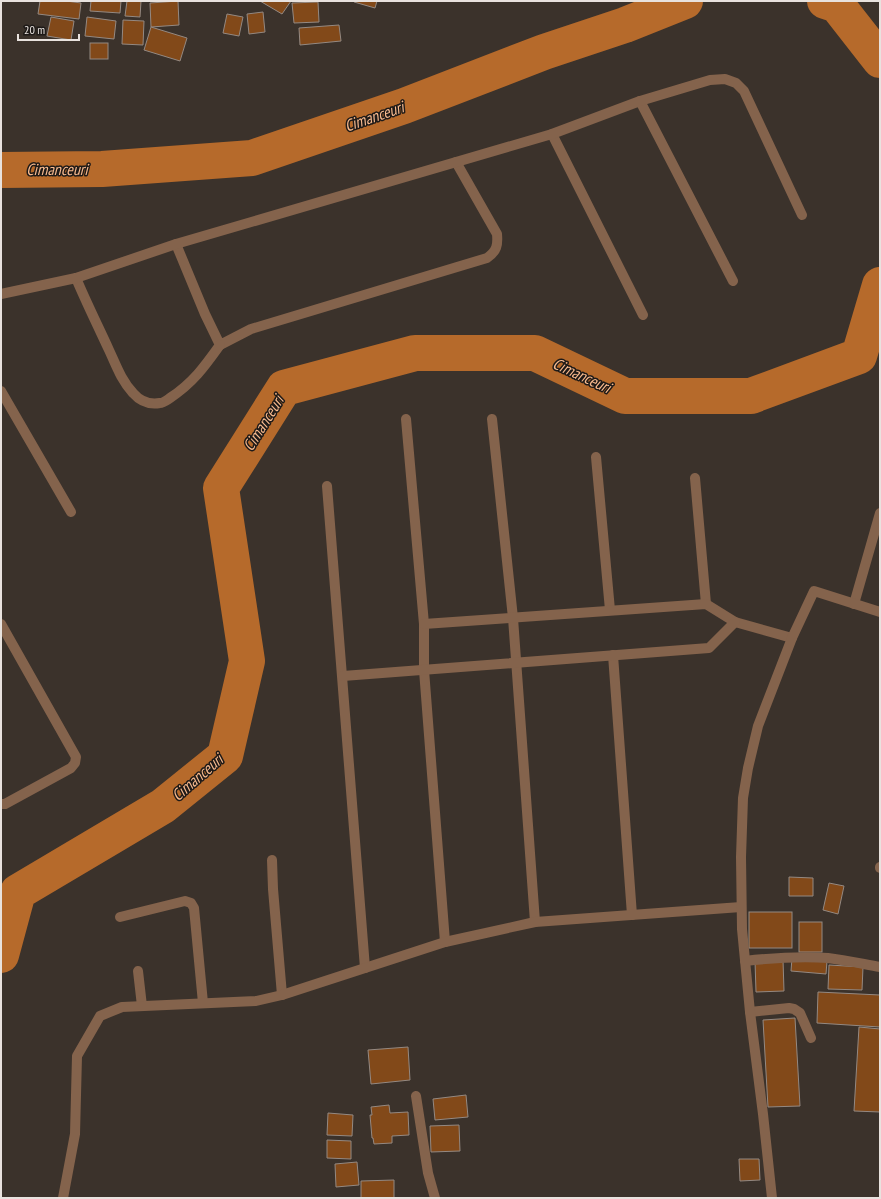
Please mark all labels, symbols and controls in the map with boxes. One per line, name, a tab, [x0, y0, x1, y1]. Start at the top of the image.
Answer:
scale bar	[18, 16, 79, 42]
text: 20 m	[24, 22, 45, 37]
water label: Cimanceuri	[342, 96, 409, 135]
water label: Cimanceuri	[26, 159, 90, 179]
water label: Cimanceuri	[550, 353, 616, 398]
water label: Cimanceuri	[238, 389, 289, 454]
water label: Cimanceuri	[167, 748, 229, 805]

